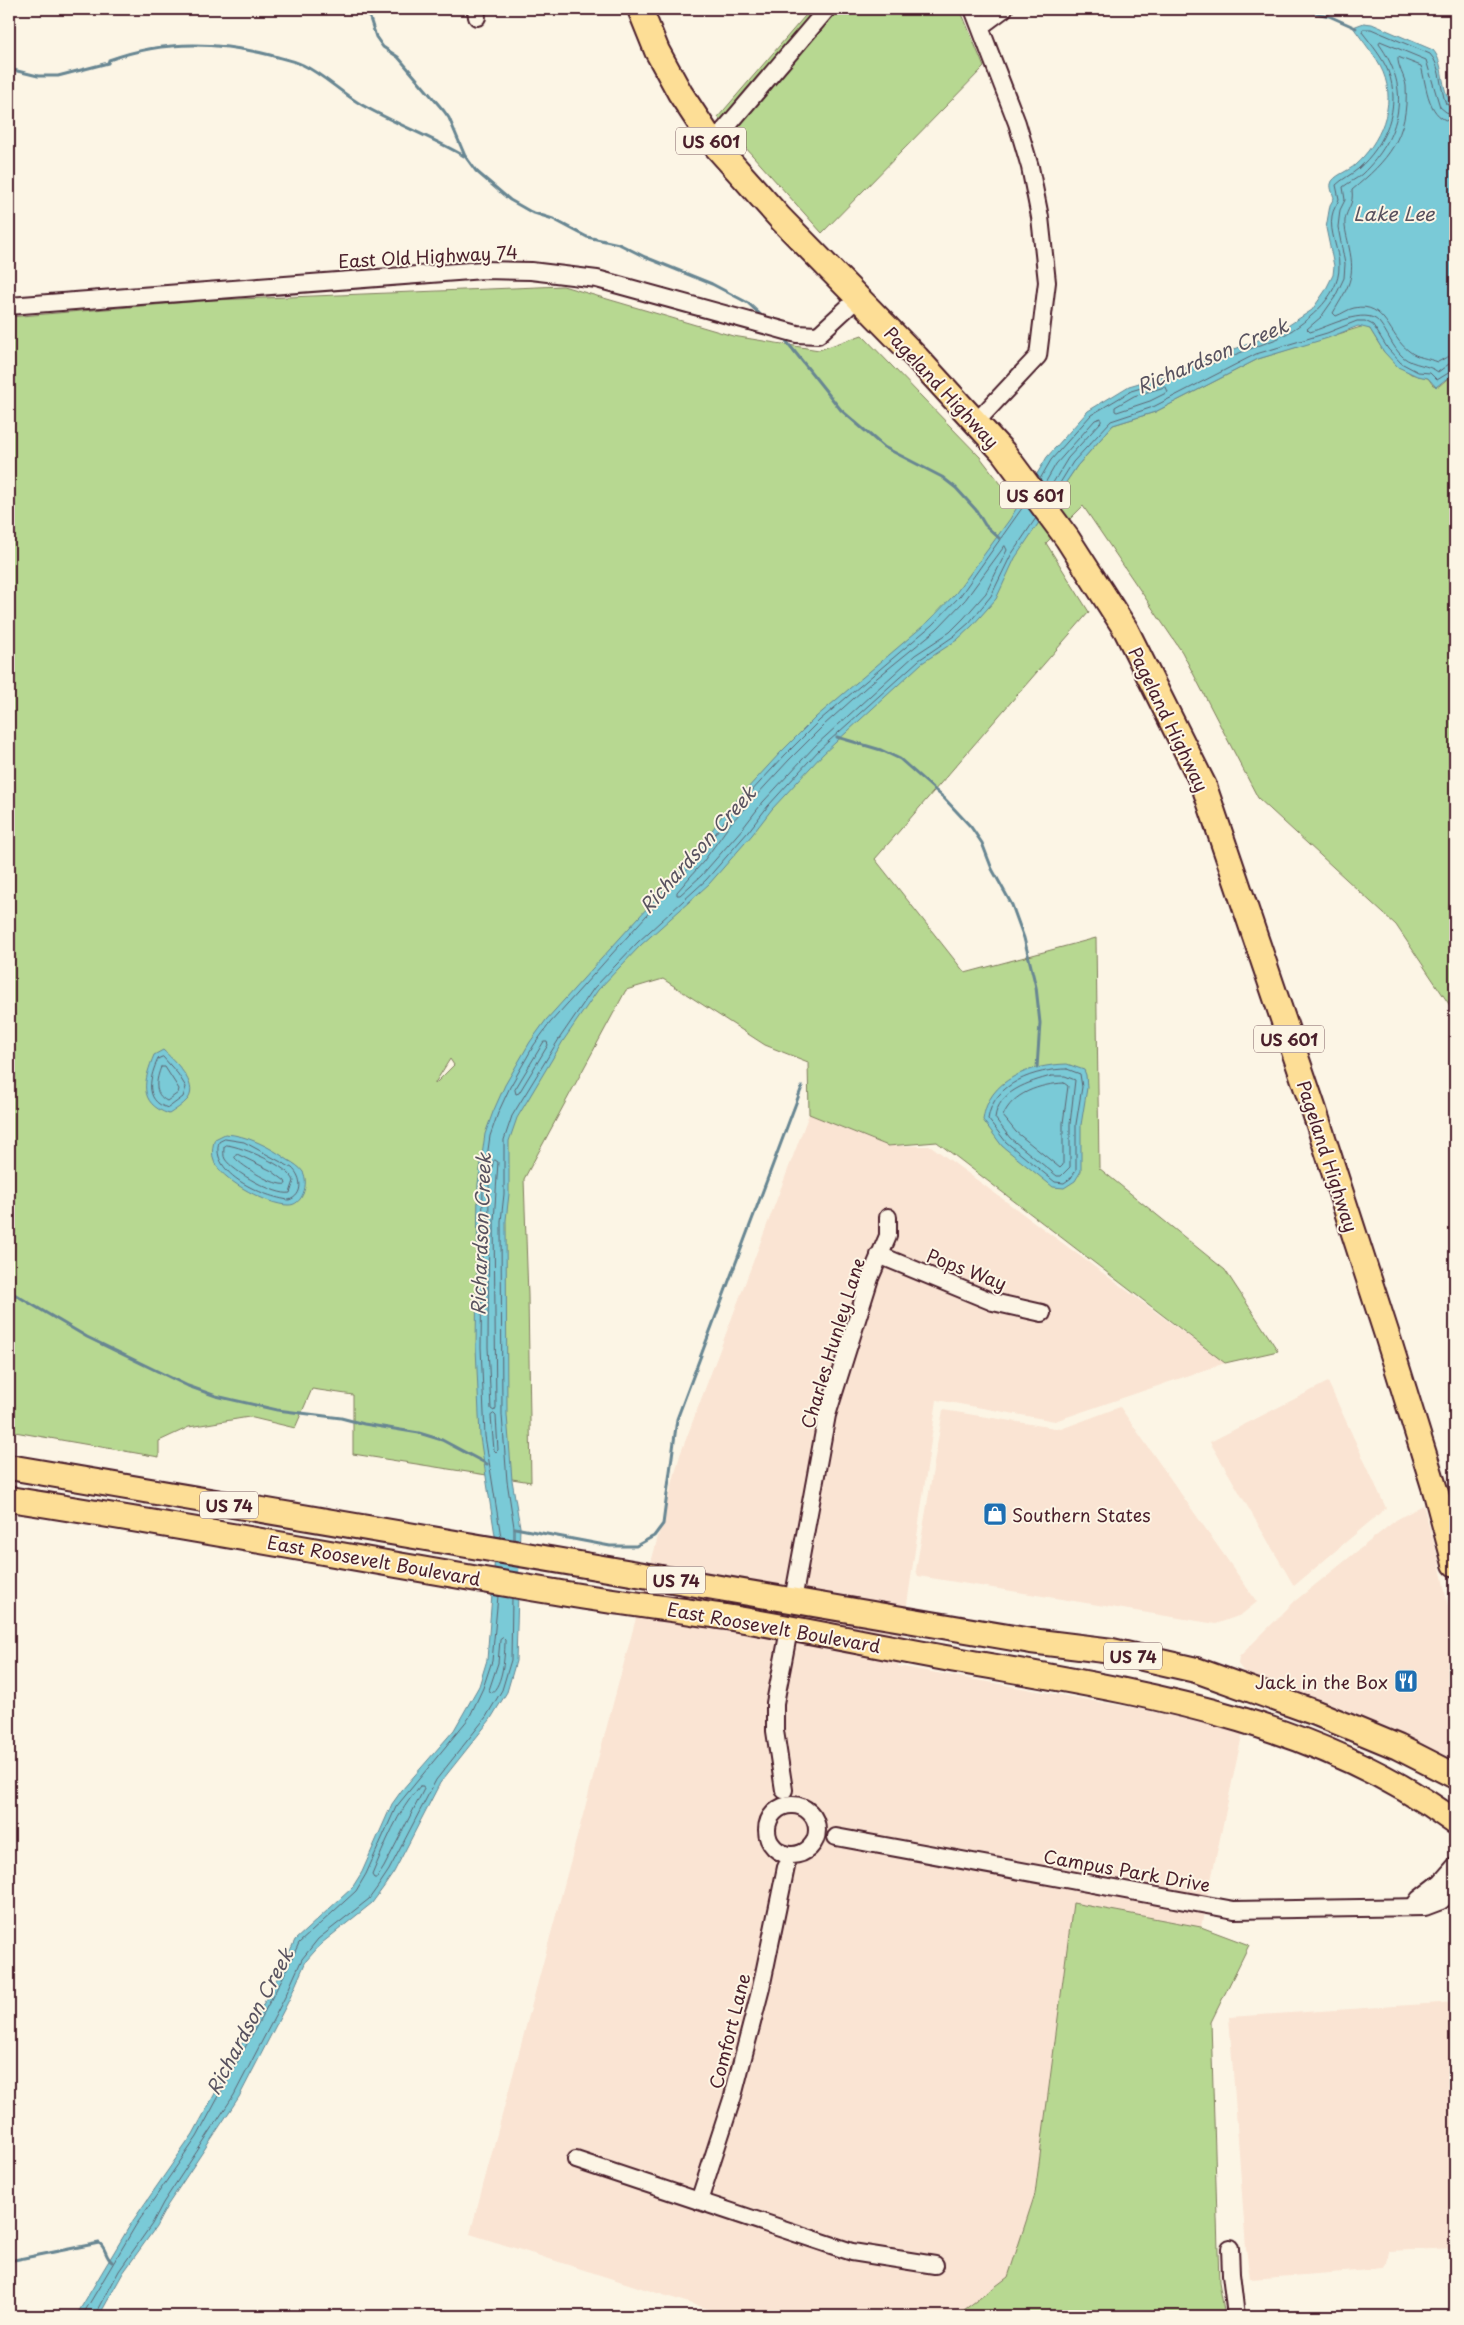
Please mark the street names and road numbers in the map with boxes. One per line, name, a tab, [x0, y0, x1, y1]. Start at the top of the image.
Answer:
road number: US 601	[676, 128, 746, 154]
street label: East Old Highway 74	[337, 238, 519, 274]
street label: Pageland Highway	[878, 320, 1006, 454]
road number: US 601	[1000, 482, 1070, 508]
street label: Pageland Highway	[1122, 642, 1216, 796]
road number: US 601	[1254, 1026, 1324, 1052]
street label: Pageland Highway	[1291, 1077, 1365, 1235]
street label: Pops Way	[923, 1241, 1011, 1297]
street label: Charles Hunley Lane	[793, 1254, 871, 1432]
road number: US 74	[200, 1492, 258, 1518]
street label: East Roosevelt Boulevard	[265, 1528, 483, 1592]
road number: US 74	[647, 1566, 705, 1594]
street label: East Roosevelt Boulevard	[665, 1595, 883, 1659]
road number: US 74	[1104, 1642, 1162, 1670]
street label: Campus Park Drive	[1042, 1842, 1212, 1898]
street label: Comfort Lane	[702, 1970, 756, 2092]

